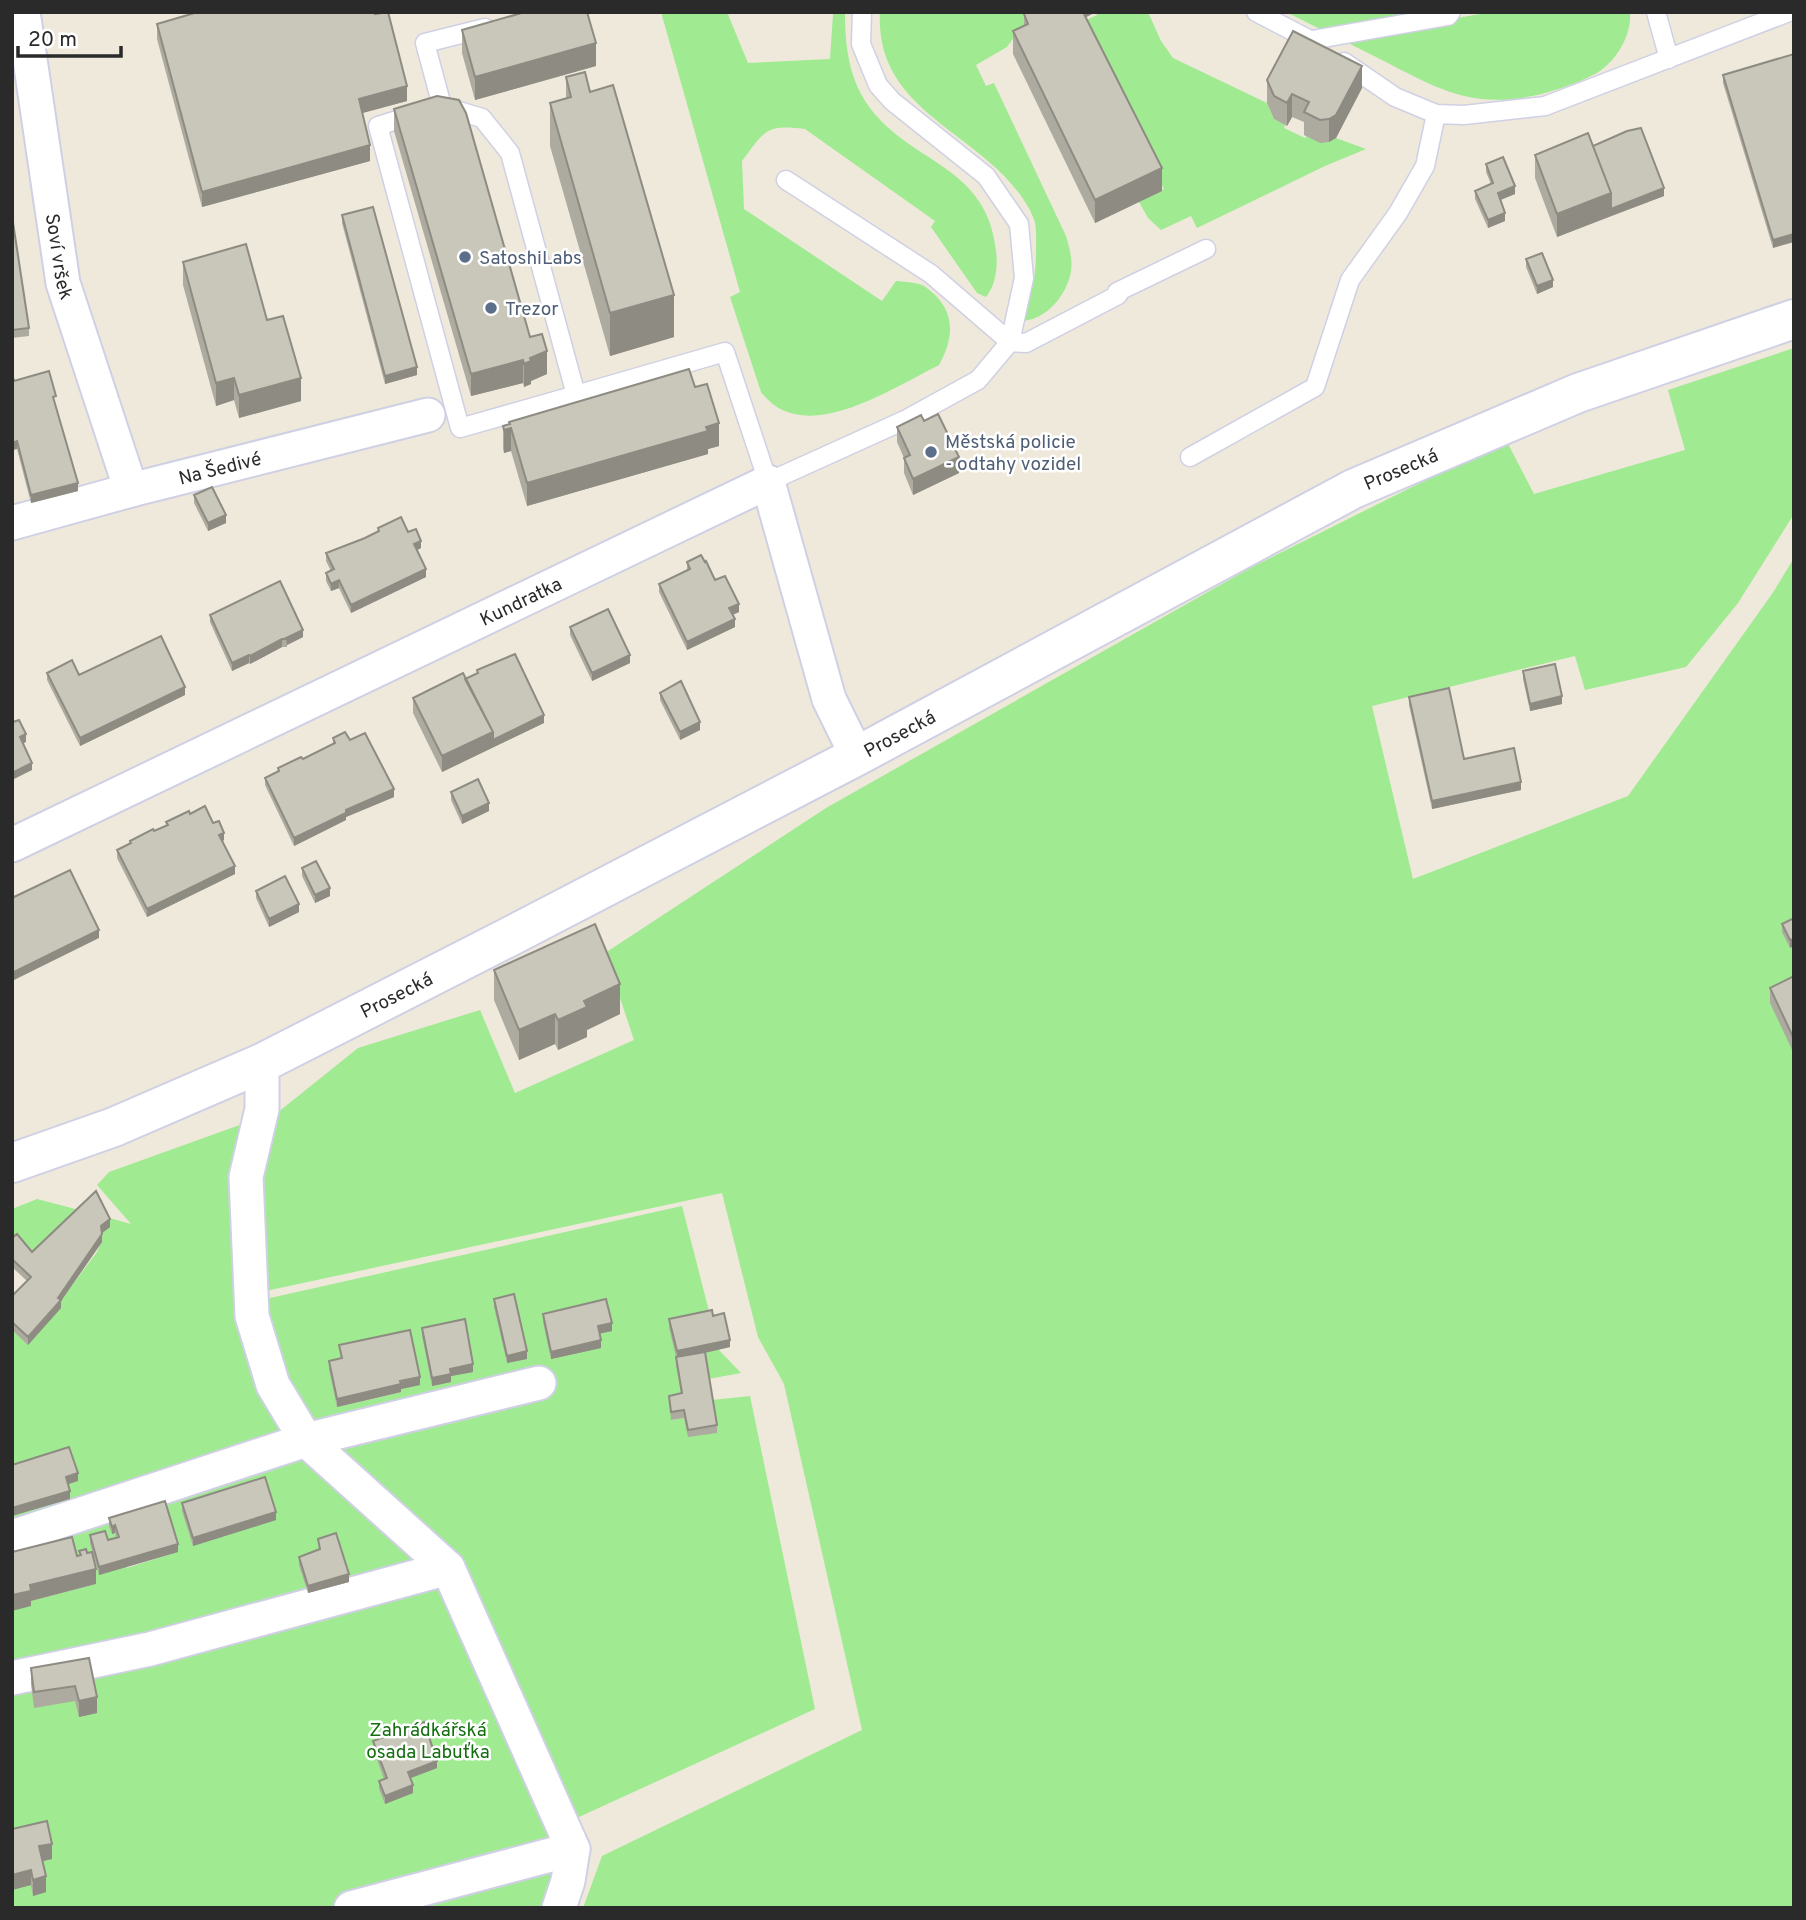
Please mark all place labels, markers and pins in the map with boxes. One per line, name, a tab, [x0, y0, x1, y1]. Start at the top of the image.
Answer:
place label: SatoshiLabs	[479, 247, 582, 271]
marker: SatoshiLabs	[457, 249, 473, 265]
place label: Trezor	[505, 298, 559, 322]
marker: Trezor	[483, 300, 499, 316]
place label: Městská policie - odtahy vozidel	[945, 431, 1081, 477]
marker: Městská policie - odtahy vozidel	[923, 444, 939, 460]

